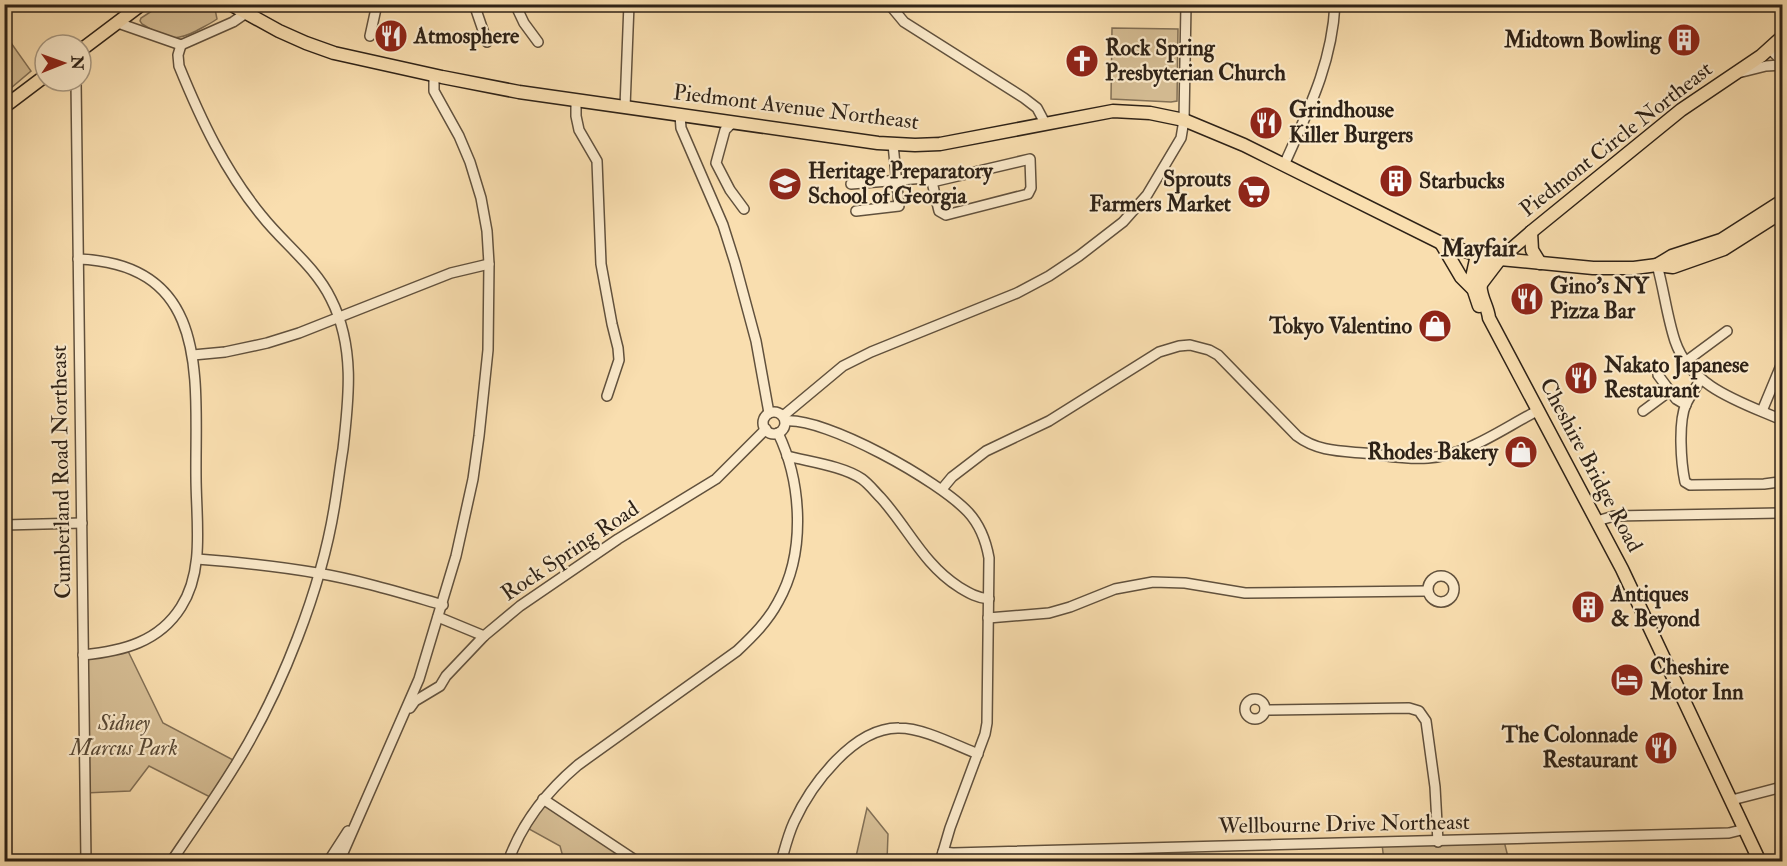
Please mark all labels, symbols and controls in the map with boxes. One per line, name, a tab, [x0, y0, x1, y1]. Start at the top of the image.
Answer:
restaurant icon: Atmosphere	[373, 18, 409, 54]
place label: Atmosphere	[413, 22, 520, 51]
building icon: Midtown Bowling	[1666, 22, 1702, 58]
place label: Midtown Bowling	[1503, 26, 1662, 55]
north arrow	[33, 33, 93, 93]
place label: Rock Spring Presbyterian Church	[1105, 34, 1286, 88]
church icon: Rock Spring Presbyterian Church	[1064, 43, 1100, 79]
text: N	[67, 54, 87, 71]
street label: Piedmont Circle Northeast	[1514, 55, 1718, 223]
street label: Piedmont Avenue Northeast	[672, 78, 920, 136]
place label: Grindhouse Killer Burgers	[1289, 96, 1414, 150]
restaurant icon: Grindhouse Killer Burgers	[1248, 105, 1284, 141]
place label: Heritage Preparatory School of Georgia	[808, 157, 994, 211]
building icon: Starbucks	[1378, 163, 1414, 199]
place label: Sprouts Farmers Market	[1089, 165, 1232, 218]
school or university icon: Heritage Preparatory School of Georgia	[767, 166, 803, 202]
place label: Starbucks	[1419, 167, 1505, 195]
supermarket icon: Sprouts Farmers Market	[1236, 174, 1272, 210]
district label: Mayfair	[1440, 233, 1518, 264]
place label: Gino's NY Pizza Bar	[1550, 272, 1650, 325]
restaurant icon: Gino's NY Pizza Bar	[1509, 281, 1545, 317]
shop icon: Tokyo Valentino	[1417, 308, 1453, 344]
place label: Tokyo Valentino	[1268, 312, 1412, 341]
street label: Cumberland Road Northeast	[45, 345, 77, 599]
place label: Nakato Japanese Restaurant	[1603, 351, 1750, 404]
restaurant icon: Nakato Japanese Restaurant	[1563, 360, 1599, 396]
street label: Cheshire Bridge Road	[1533, 373, 1649, 557]
shop icon: Rhodes Bakery	[1503, 434, 1539, 470]
place label: Rhodes Bakery	[1367, 438, 1499, 467]
street label: Rock Spring Road	[496, 494, 645, 608]
place label: Antiques & Beyond	[1610, 580, 1700, 634]
building icon: Antiques & Beyond	[1570, 589, 1606, 625]
place label: Cheshire Motor Inn	[1649, 653, 1744, 706]
hotel icon: Cheshire Motor Inn	[1609, 662, 1645, 698]
park label: Sidney Marcus Park	[68, 709, 178, 762]
place label: The Colonnade Restaurant	[1501, 721, 1639, 774]
restaurant icon: The Colonnade Restaurant	[1643, 730, 1679, 766]
street label: Wellbourne Drive Northeast	[1217, 808, 1470, 840]

